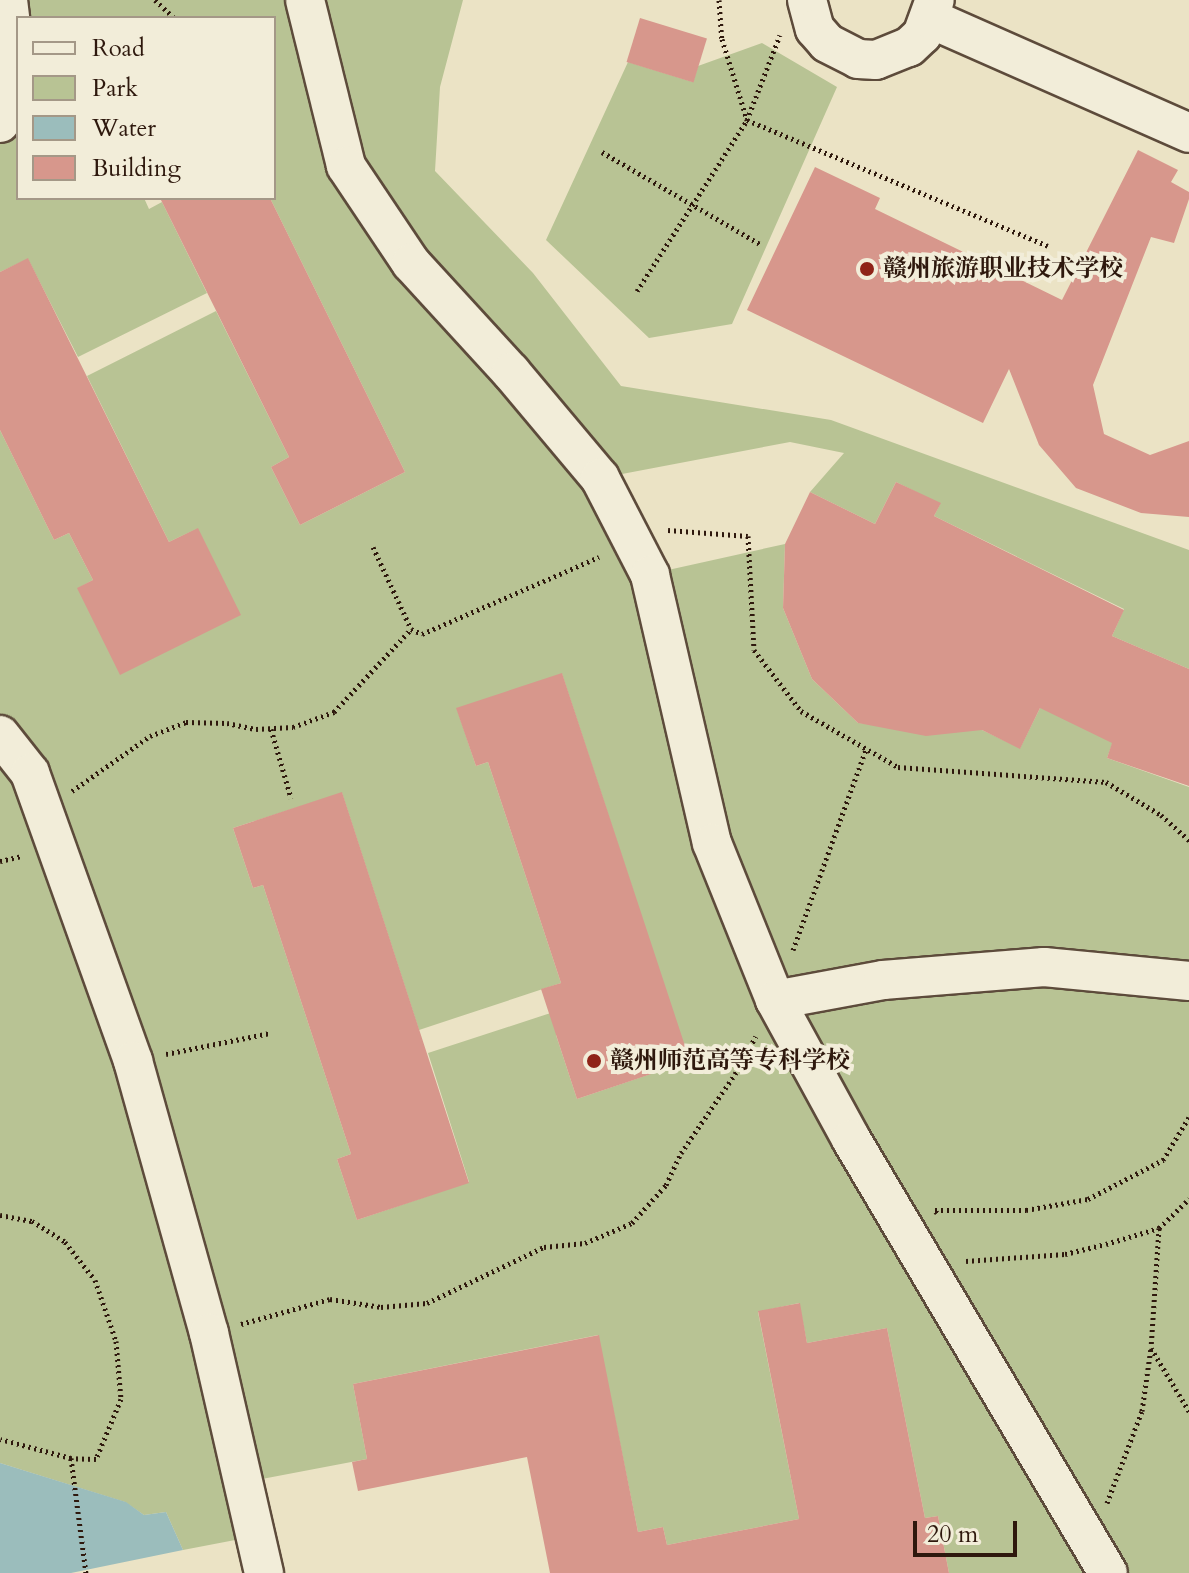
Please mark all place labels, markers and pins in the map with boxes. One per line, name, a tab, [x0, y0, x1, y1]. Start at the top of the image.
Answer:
place label: 赣州旅游职业技术学校	[883, 255, 1123, 283]
marker: 赣州旅游职业技术学校	[858, 260, 876, 278]
place label: 赣州师范高等专科学校	[610, 1047, 850, 1075]
marker: 赣州师范高等专科学校	[585, 1052, 603, 1070]

